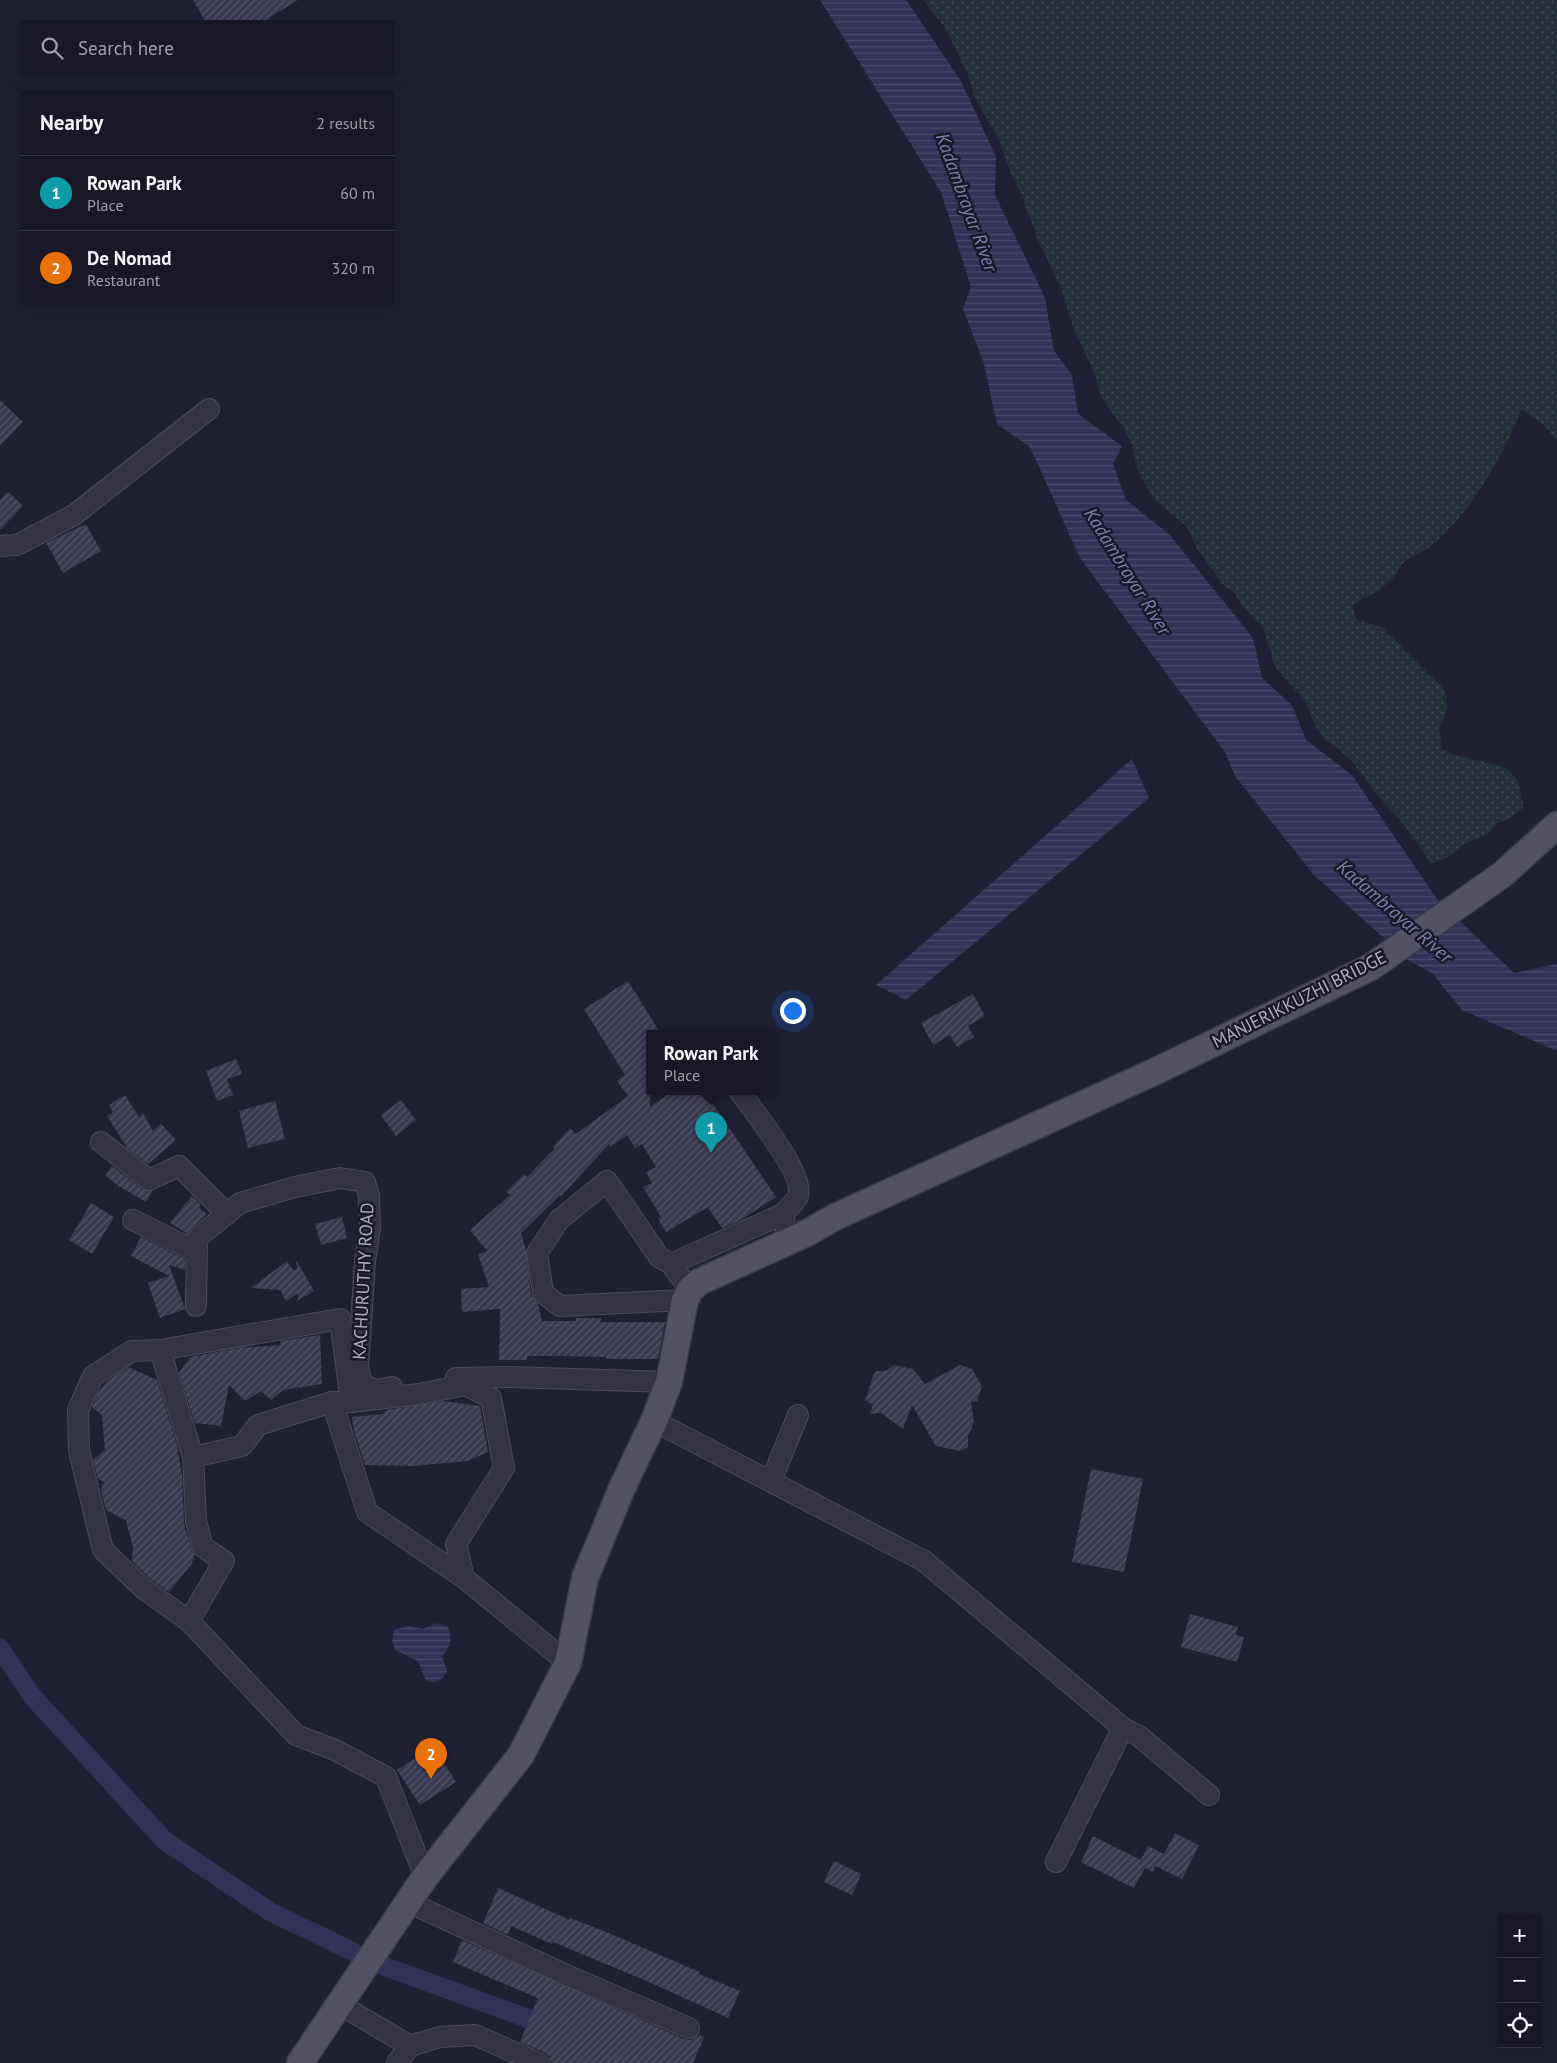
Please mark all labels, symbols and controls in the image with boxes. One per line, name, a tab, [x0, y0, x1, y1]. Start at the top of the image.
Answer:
search box	[20, 20, 395, 75]
icon: search	[38, 34, 66, 62]
text: Search here	[78, 36, 174, 60]
text: Nearby	[40, 109, 103, 136]
text: 2 results	[316, 113, 375, 133]
water label: Kadambrayar River	[931, 129, 1004, 276]
text: Rowan Park	[87, 171, 182, 195]
text: 1	[51, 183, 61, 203]
text: 60 m	[340, 183, 375, 203]
text: Place	[87, 195, 124, 215]
text: De Nomad	[87, 246, 171, 270]
text: 2	[51, 258, 61, 278]
text: 320 m	[332, 258, 375, 278]
text: Restaurant	[87, 270, 160, 290]
water label: Kadambrayar River	[1079, 503, 1178, 641]
water label: Kadambrayar River	[1332, 854, 1459, 969]
street label: MANJERIKKUZHI BRIDGE	[1208, 945, 1390, 1053]
your location	[780, 998, 806, 1024]
popup	[646, 1030, 776, 1095]
text: Rowan Park	[664, 1041, 758, 1065]
text: Place	[664, 1065, 700, 1085]
pin: 1	[695, 1112, 727, 1153]
street label: KACHURUTHY ROAD	[347, 1202, 379, 1360]
pin: 2	[415, 1738, 447, 1779]
map controls	[1497, 1913, 1542, 2048]
button: +	[1497, 1913, 1542, 1958]
button: −	[1497, 1958, 1542, 2003]
button: locate	[1497, 2003, 1542, 2048]

